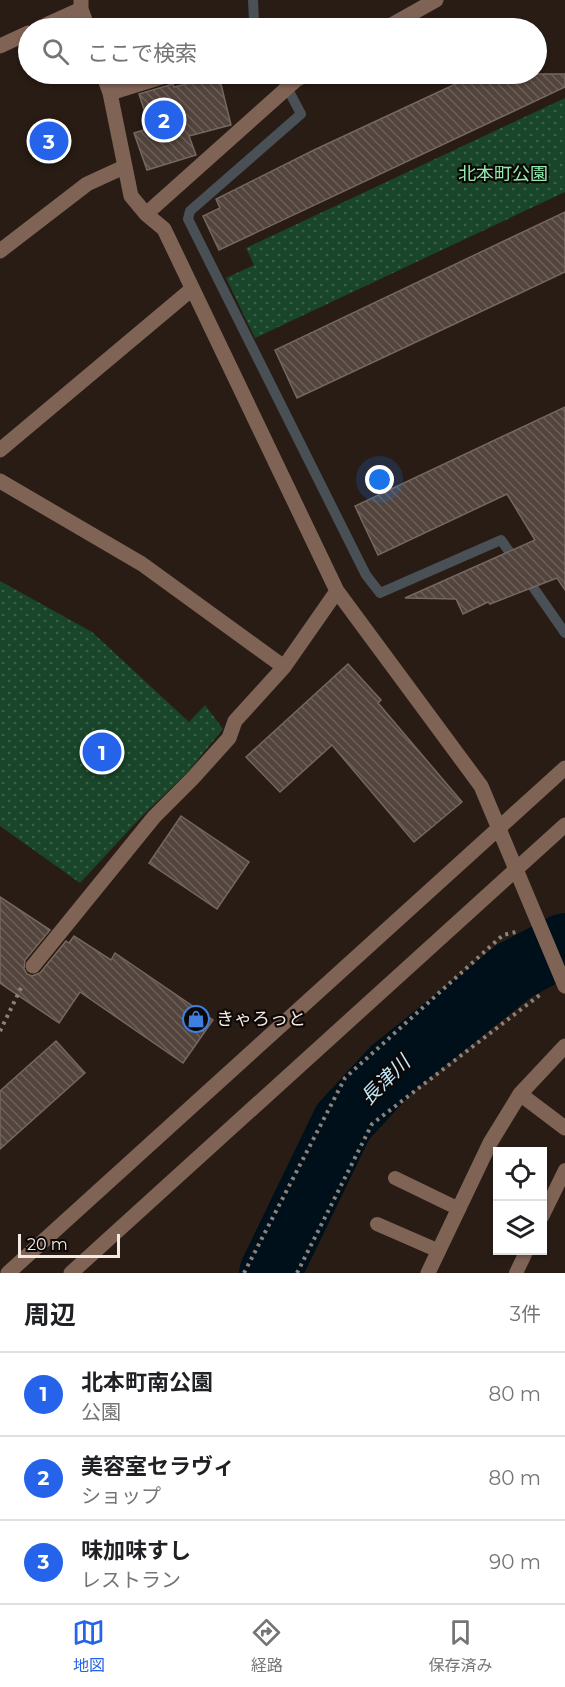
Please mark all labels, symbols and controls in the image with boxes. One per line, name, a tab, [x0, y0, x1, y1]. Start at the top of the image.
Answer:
search box	[18, 18, 547, 84]
icon: search	[39, 35, 72, 68]
text: ここで検索	[87, 40, 197, 67]
pin: 2	[144, 98, 184, 142]
pin: 3	[29, 118, 68, 164]
park label: 北本町公園	[458, 163, 548, 185]
your location	[365, 465, 394, 494]
pin: 1	[82, 730, 122, 774]
shop icon: きゃろっと	[181, 1004, 211, 1034]
place label: きゃろっと	[216, 1008, 306, 1030]
water label: 長津川	[355, 1049, 416, 1110]
map controls	[493, 1147, 547, 1255]
button: locate	[493, 1147, 547, 1201]
button: layers	[493, 1201, 547, 1255]
scale bar	[18, 1231, 120, 1258]
text: 20 m	[27, 1235, 68, 1254]
text: 周辺	[24, 1299, 76, 1331]
text: 3件	[510, 1302, 541, 1326]
text: 北本町南公園	[81, 1369, 213, 1396]
text: 1	[40, 1382, 47, 1406]
text: 80 m	[489, 1382, 541, 1406]
text: 公園	[81, 1400, 121, 1424]
text: 美容室セラヴィ	[81, 1453, 235, 1480]
text: 2	[38, 1466, 49, 1490]
text: 80 m	[489, 1466, 541, 1490]
text: ショップ	[81, 1484, 161, 1508]
text: 味加味すし	[81, 1537, 191, 1564]
text: 3	[38, 1550, 49, 1574]
text: 90 m	[489, 1550, 541, 1574]
text: レストラン	[81, 1568, 181, 1592]
tab: 地図	[72, 1616, 105, 1676]
tab: 経路	[250, 1616, 283, 1676]
tab: 保存済み	[428, 1616, 492, 1676]

